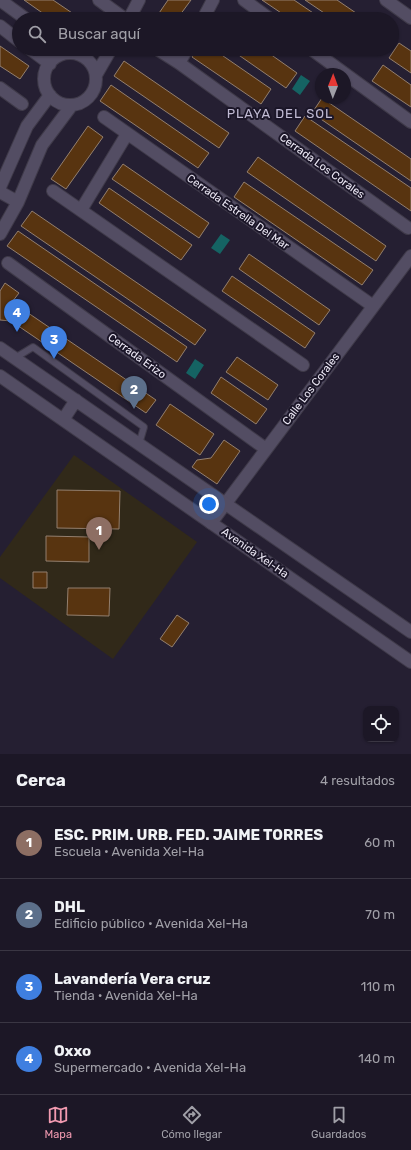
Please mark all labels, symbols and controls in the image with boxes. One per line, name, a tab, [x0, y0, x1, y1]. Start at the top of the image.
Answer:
search box	[12, 12, 399, 56]
icon: search	[26, 23, 48, 45]
text: Buscar aquí	[58, 25, 140, 43]
north arrow	[315, 68, 351, 104]
district label: PLAYA DEL SOL	[227, 106, 333, 121]
street label: Cerrada Los Corales	[277, 131, 367, 201]
street label: Cerrada Estrella Del Mar	[184, 172, 292, 253]
pin: 4	[4, 299, 30, 332]
pin: 3	[41, 326, 67, 359]
street label: Cerrada Erizo	[105, 331, 169, 381]
street label: Calle Los Corales	[280, 350, 342, 427]
pin: 2	[121, 376, 147, 409]
your location	[199, 494, 219, 514]
pin: 1	[86, 517, 112, 550]
street label: Avenida Xel-Ha	[219, 525, 291, 581]
map controls	[363, 706, 399, 742]
button: locate	[363, 706, 399, 742]
text: Cerca	[16, 770, 66, 790]
text: 4 resultados	[320, 773, 395, 788]
text: ESC. PRIM. URB. FED. JAIME TORRES	[54, 826, 323, 844]
text: 1	[26, 835, 32, 850]
text: 60 m	[364, 835, 395, 850]
text: Escuela · Avenida Xel-Ha	[54, 844, 204, 859]
text: DHL	[54, 898, 85, 916]
text: 2	[25, 907, 33, 922]
text: 70 m	[365, 907, 395, 922]
text: Edificio público · Avenida Xel-Ha	[54, 916, 248, 931]
text: Lavandería Vera cruz	[54, 970, 211, 988]
text: 3	[25, 979, 33, 994]
text: 110 m	[361, 979, 395, 994]
text: Tienda · Avenida Xel-Ha	[54, 988, 198, 1003]
text: Oxxo	[54, 1042, 91, 1060]
text: 4	[25, 1051, 33, 1066]
text: 140 m	[358, 1051, 395, 1066]
text: Supermercado · Avenida Xel-Ha	[54, 1060, 246, 1075]
tab: Mapa	[45, 1104, 72, 1141]
tab: Cómo llegar	[161, 1104, 222, 1141]
tab: Guardados	[311, 1104, 366, 1141]

